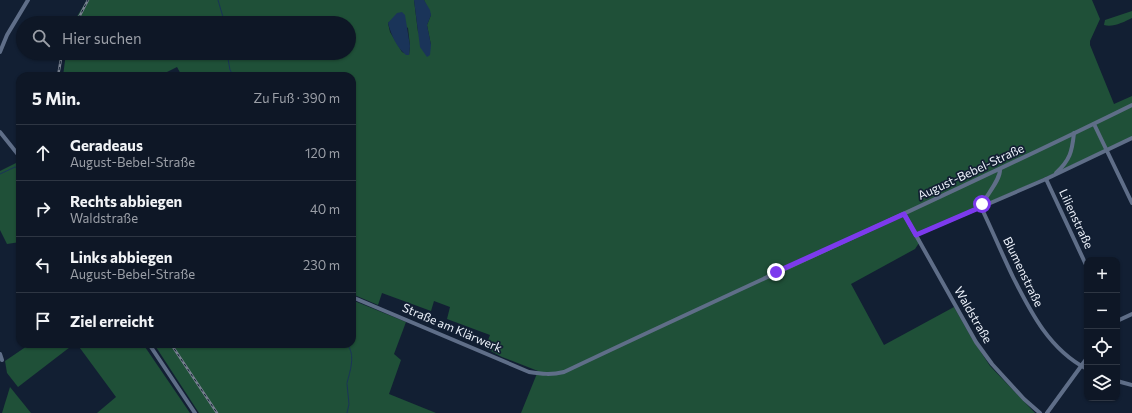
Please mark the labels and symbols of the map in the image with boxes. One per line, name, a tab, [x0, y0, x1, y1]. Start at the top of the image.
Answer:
street label: August-Bebel-Straße	[915, 140, 1026, 202]
street label: Lilienstraße	[1057, 187, 1097, 251]
route start	[973, 195, 991, 213]
street label: Blumenstraße	[1001, 234, 1047, 309]
route end	[767, 263, 785, 281]
street label: Waldstraße	[952, 284, 996, 345]
street label: Straße am Klärwerk	[400, 300, 505, 355]

